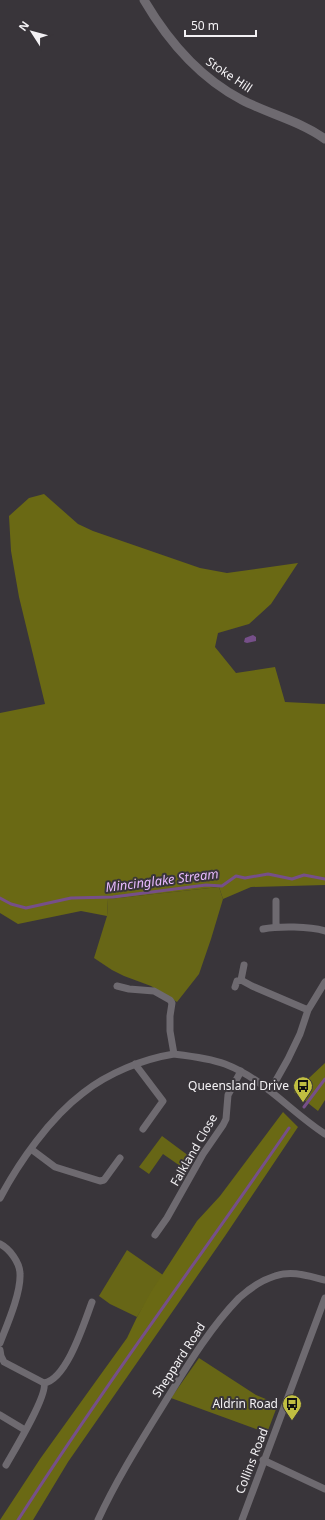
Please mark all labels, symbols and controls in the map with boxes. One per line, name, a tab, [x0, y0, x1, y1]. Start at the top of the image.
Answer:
north arrow	[12, 12, 52, 52]
scale bar	[185, 12, 256, 38]
text: 50 m	[191, 17, 219, 34]
text: N	[15, 18, 32, 34]
street label: Stoke Hill	[203, 53, 256, 96]
water label: Mincinglake Stream	[104, 864, 220, 896]
bus stop icon: Queensland Drive	[292, 1075, 314, 1103]
place label: Queensland Drive	[188, 1077, 289, 1094]
street label: Falkland Close	[166, 1110, 221, 1189]
street label: Sheppard Road	[148, 1319, 209, 1401]
bus stop icon: Aldrin Road	[281, 1393, 303, 1421]
place label: Aldrin Road	[212, 1395, 278, 1412]
street label: Collins Road	[231, 1425, 272, 1496]

